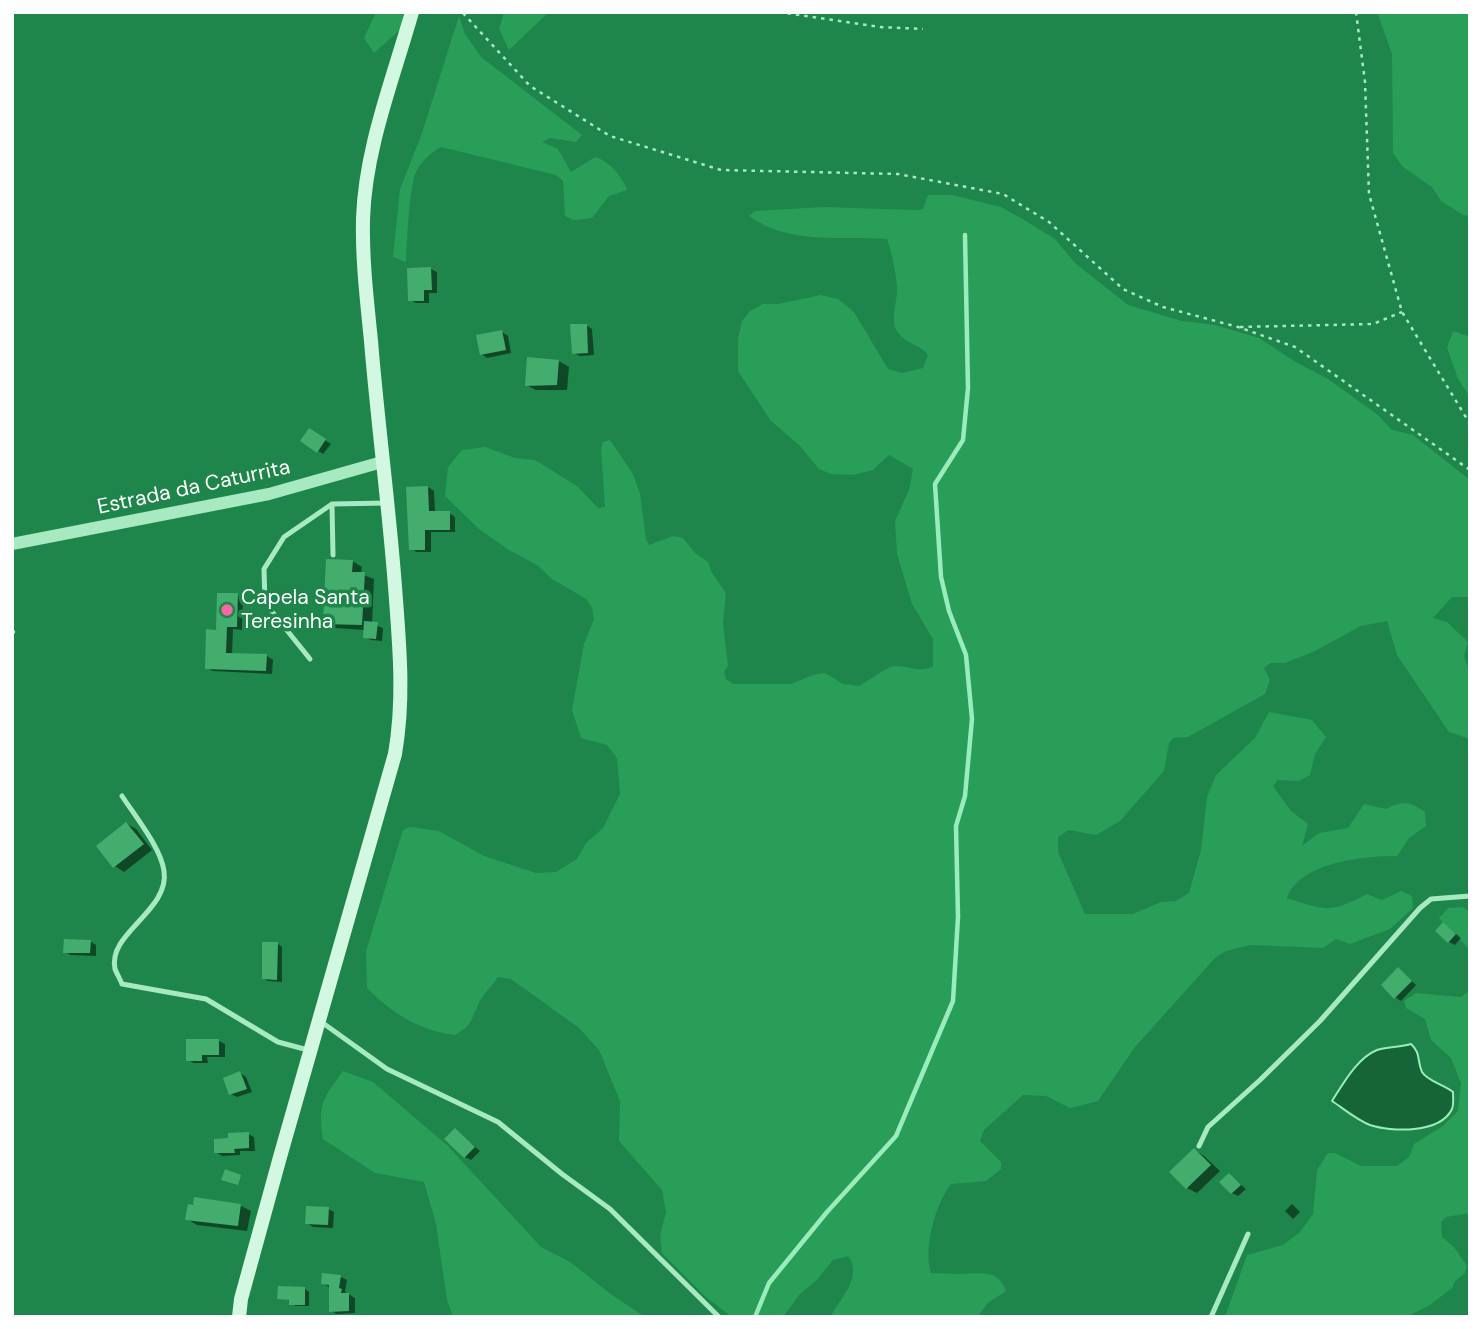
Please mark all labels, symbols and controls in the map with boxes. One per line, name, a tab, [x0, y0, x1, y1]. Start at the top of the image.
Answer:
street label: Estrada da Caturrita	[95, 455, 293, 521]
place label: Capela Santa Teresinha	[241, 585, 370, 635]
marker: Capela Santa Teresinha	[219, 602, 235, 618]

